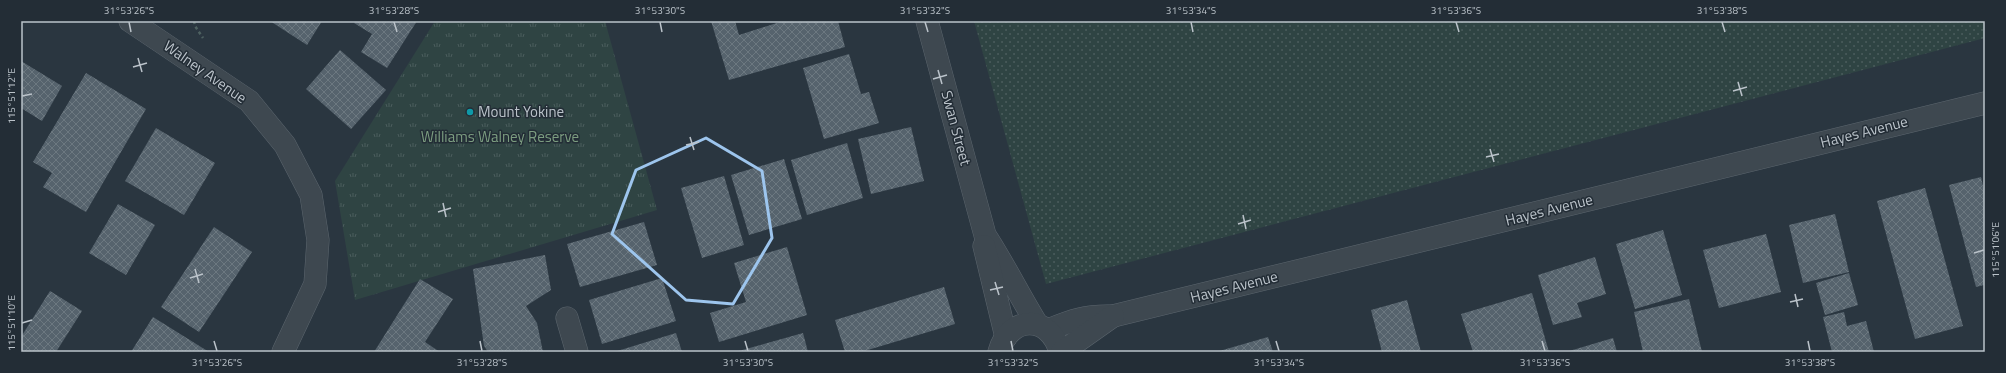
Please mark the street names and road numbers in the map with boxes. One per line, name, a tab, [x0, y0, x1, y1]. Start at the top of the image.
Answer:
street label: Walney Avenue	[159, 34, 252, 109]
street label: Swan Street	[935, 88, 978, 169]
street label: Hayes Avenue	[1818, 110, 1910, 153]
street label: Hayes Avenue	[1503, 188, 1595, 231]
street label: Hayes Avenue	[1188, 265, 1280, 308]

